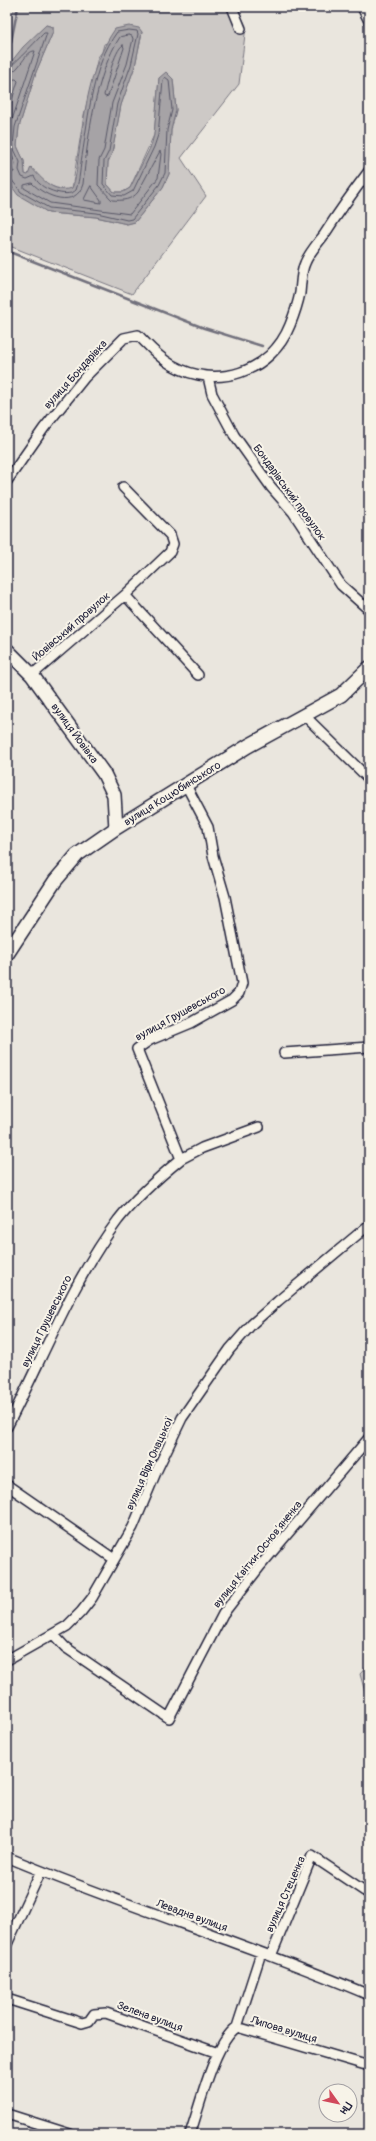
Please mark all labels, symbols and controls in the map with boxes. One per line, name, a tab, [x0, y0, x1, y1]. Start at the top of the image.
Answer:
street label: вулиця Бондарівка	[41, 337, 110, 411]
street label: Бондарівський провулок	[250, 442, 329, 543]
street label: Йовівський провулок	[30, 589, 113, 664]
street label: вулиця Йовівка	[48, 701, 101, 766]
street label: вулиця Коцюбинського	[122, 758, 223, 828]
street label: вулиця Грушевського	[133, 983, 228, 1044]
street label: вулиця Грушевського	[18, 1273, 74, 1369]
street label: вулиця Віри Онацької	[123, 1414, 176, 1512]
street label: вулиця Квітки-Основʼяненка	[210, 1498, 305, 1610]
street label: вулиця Стеценка	[263, 1854, 308, 1934]
street label: Левадна вулиця	[153, 1896, 229, 1934]
street label: Зелена вулиця	[115, 1999, 185, 2034]
street label: Липова вулиця	[248, 2013, 319, 2046]
north arrow	[318, 2083, 358, 2123]
text: Пн	[337, 2100, 355, 2117]

